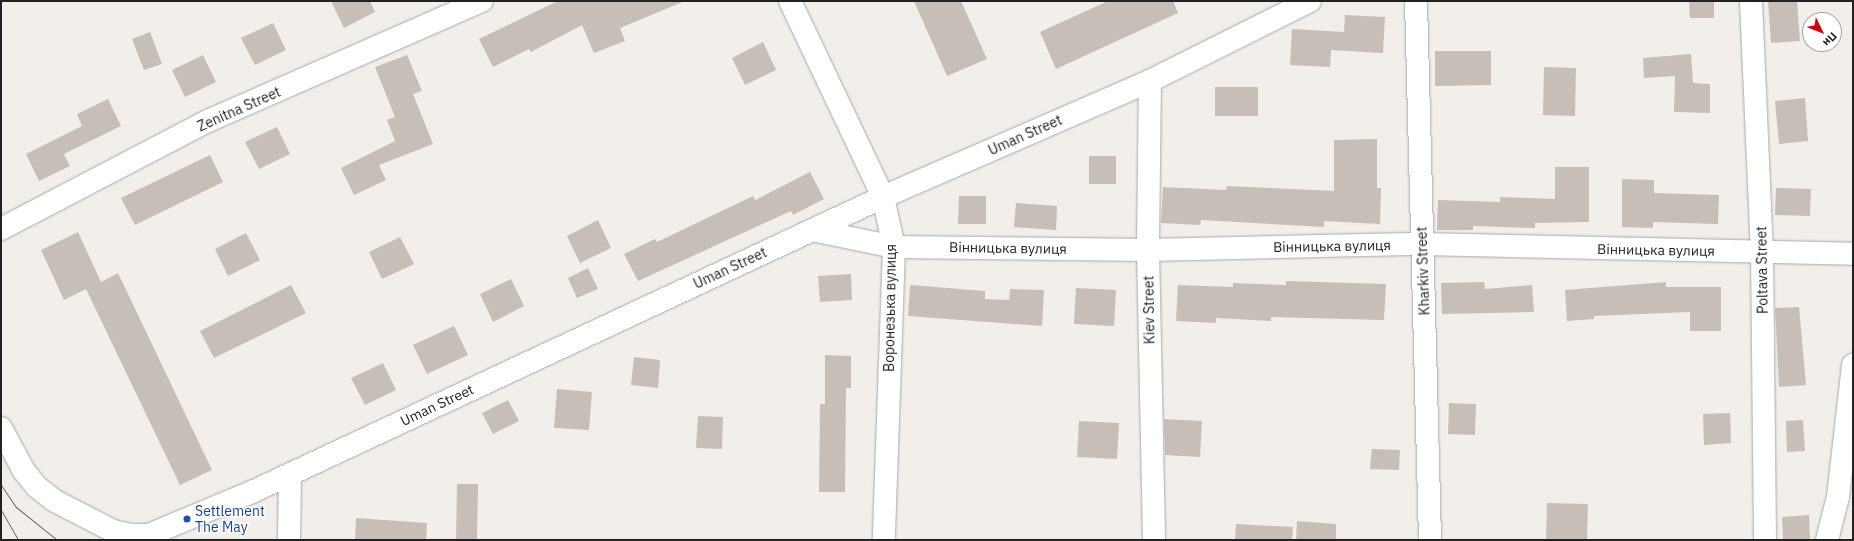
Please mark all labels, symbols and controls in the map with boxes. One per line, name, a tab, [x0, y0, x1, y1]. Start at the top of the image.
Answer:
north arrow	[1802, 12, 1842, 52]
text: Пн	[1820, 29, 1840, 50]
street label: Zenitna Street	[195, 83, 283, 135]
street label: Uman Street	[986, 111, 1064, 159]
street label: Kharkiv Street	[1413, 226, 1433, 316]
street label: Poltava Street	[1753, 226, 1771, 314]
street label: Вінницька вулиця	[1273, 237, 1391, 255]
street label: Вінницька вулиця	[949, 239, 1067, 257]
street label: Вінницька вулиця	[1597, 241, 1715, 259]
street label: Uman Street	[691, 244, 769, 292]
street label: Воронезька вулиця	[880, 244, 900, 372]
street label: Kiev Street	[1140, 276, 1158, 344]
street label: Uman Street	[398, 381, 476, 429]
place label: Settlement The May	[195, 503, 265, 536]
marker: Settlement The May	[182, 514, 192, 524]

